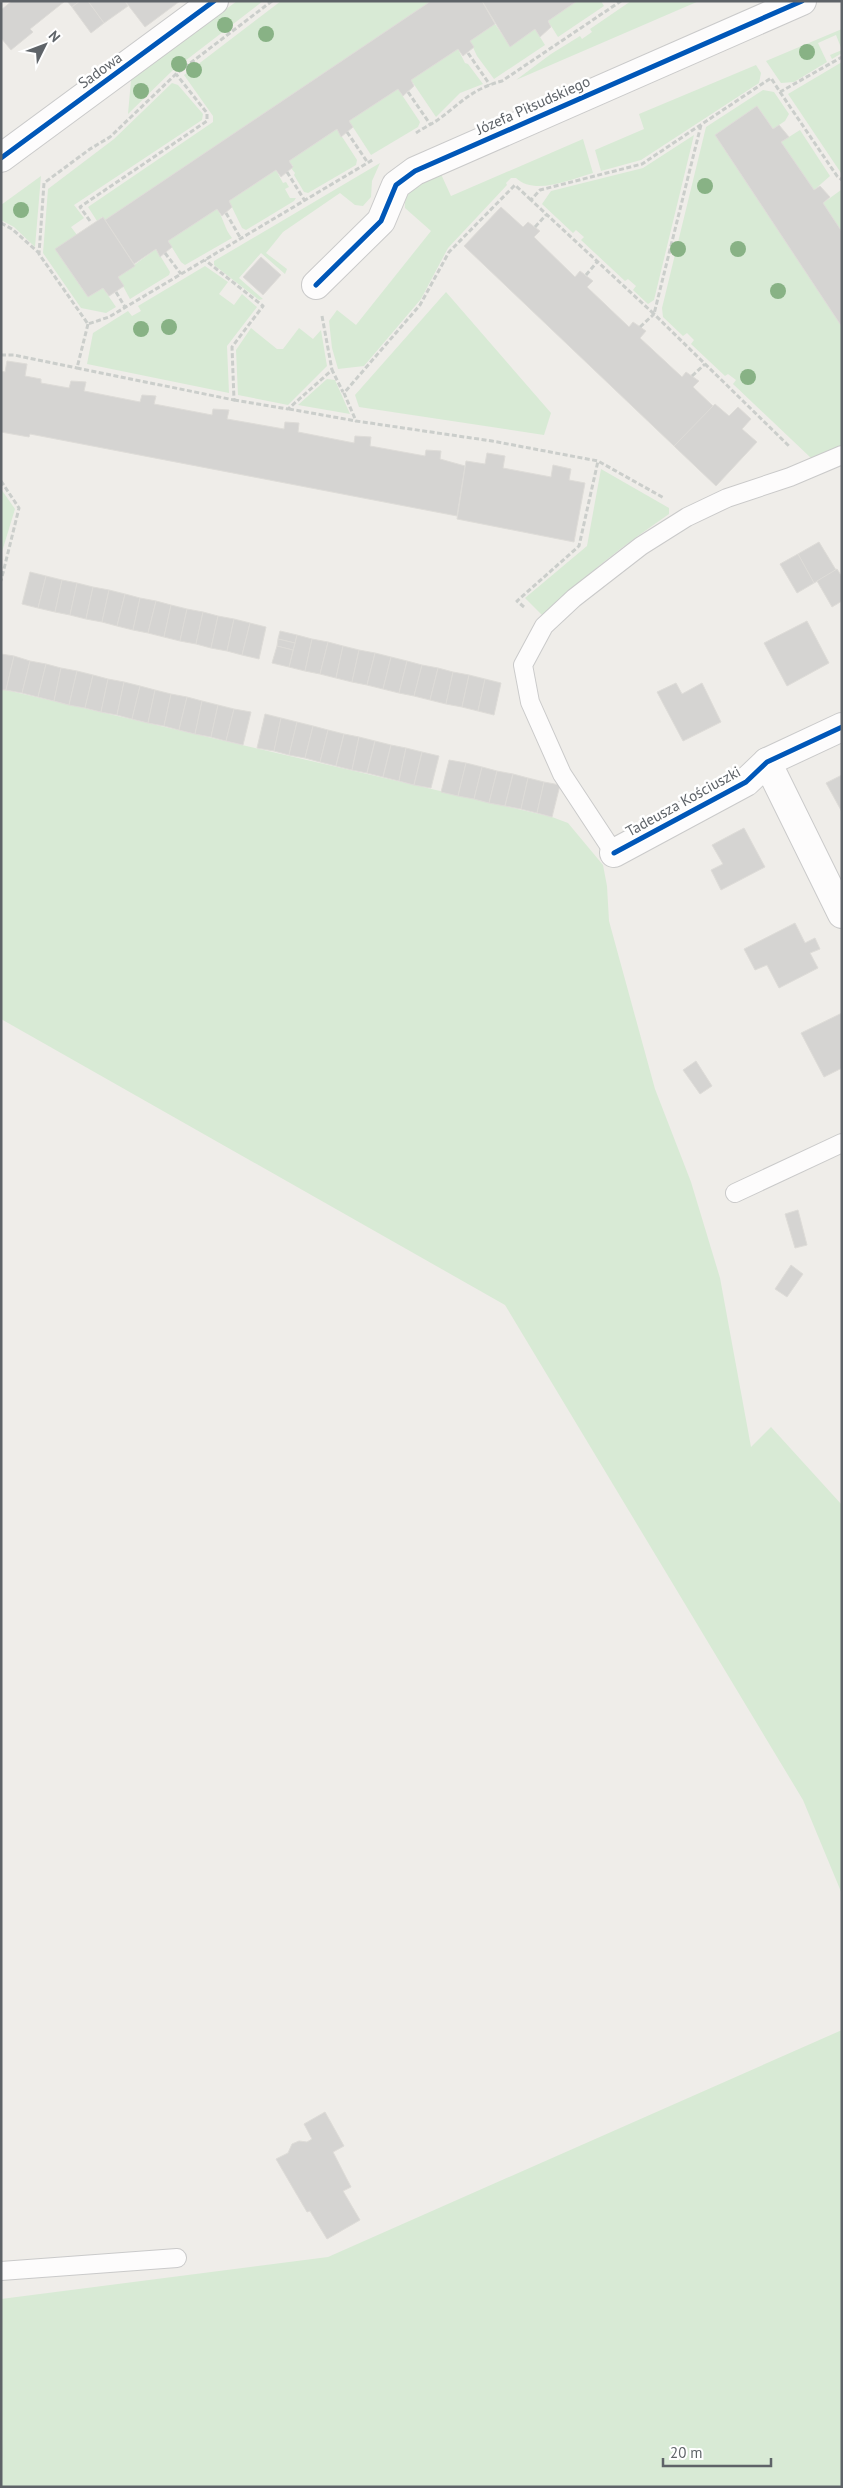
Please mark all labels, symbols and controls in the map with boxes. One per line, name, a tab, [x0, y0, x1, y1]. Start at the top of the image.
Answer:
north arrow	[20, 20, 70, 70]
text: N	[45, 27, 64, 46]
street label: Sadowa	[74, 48, 126, 92]
street label: Józefa Piłsudskiego	[472, 71, 593, 139]
street label: Tadeusza Kościuszki	[622, 762, 744, 840]
scale bar	[663, 2436, 770, 2468]
text: 20 m	[670, 2443, 703, 2462]

